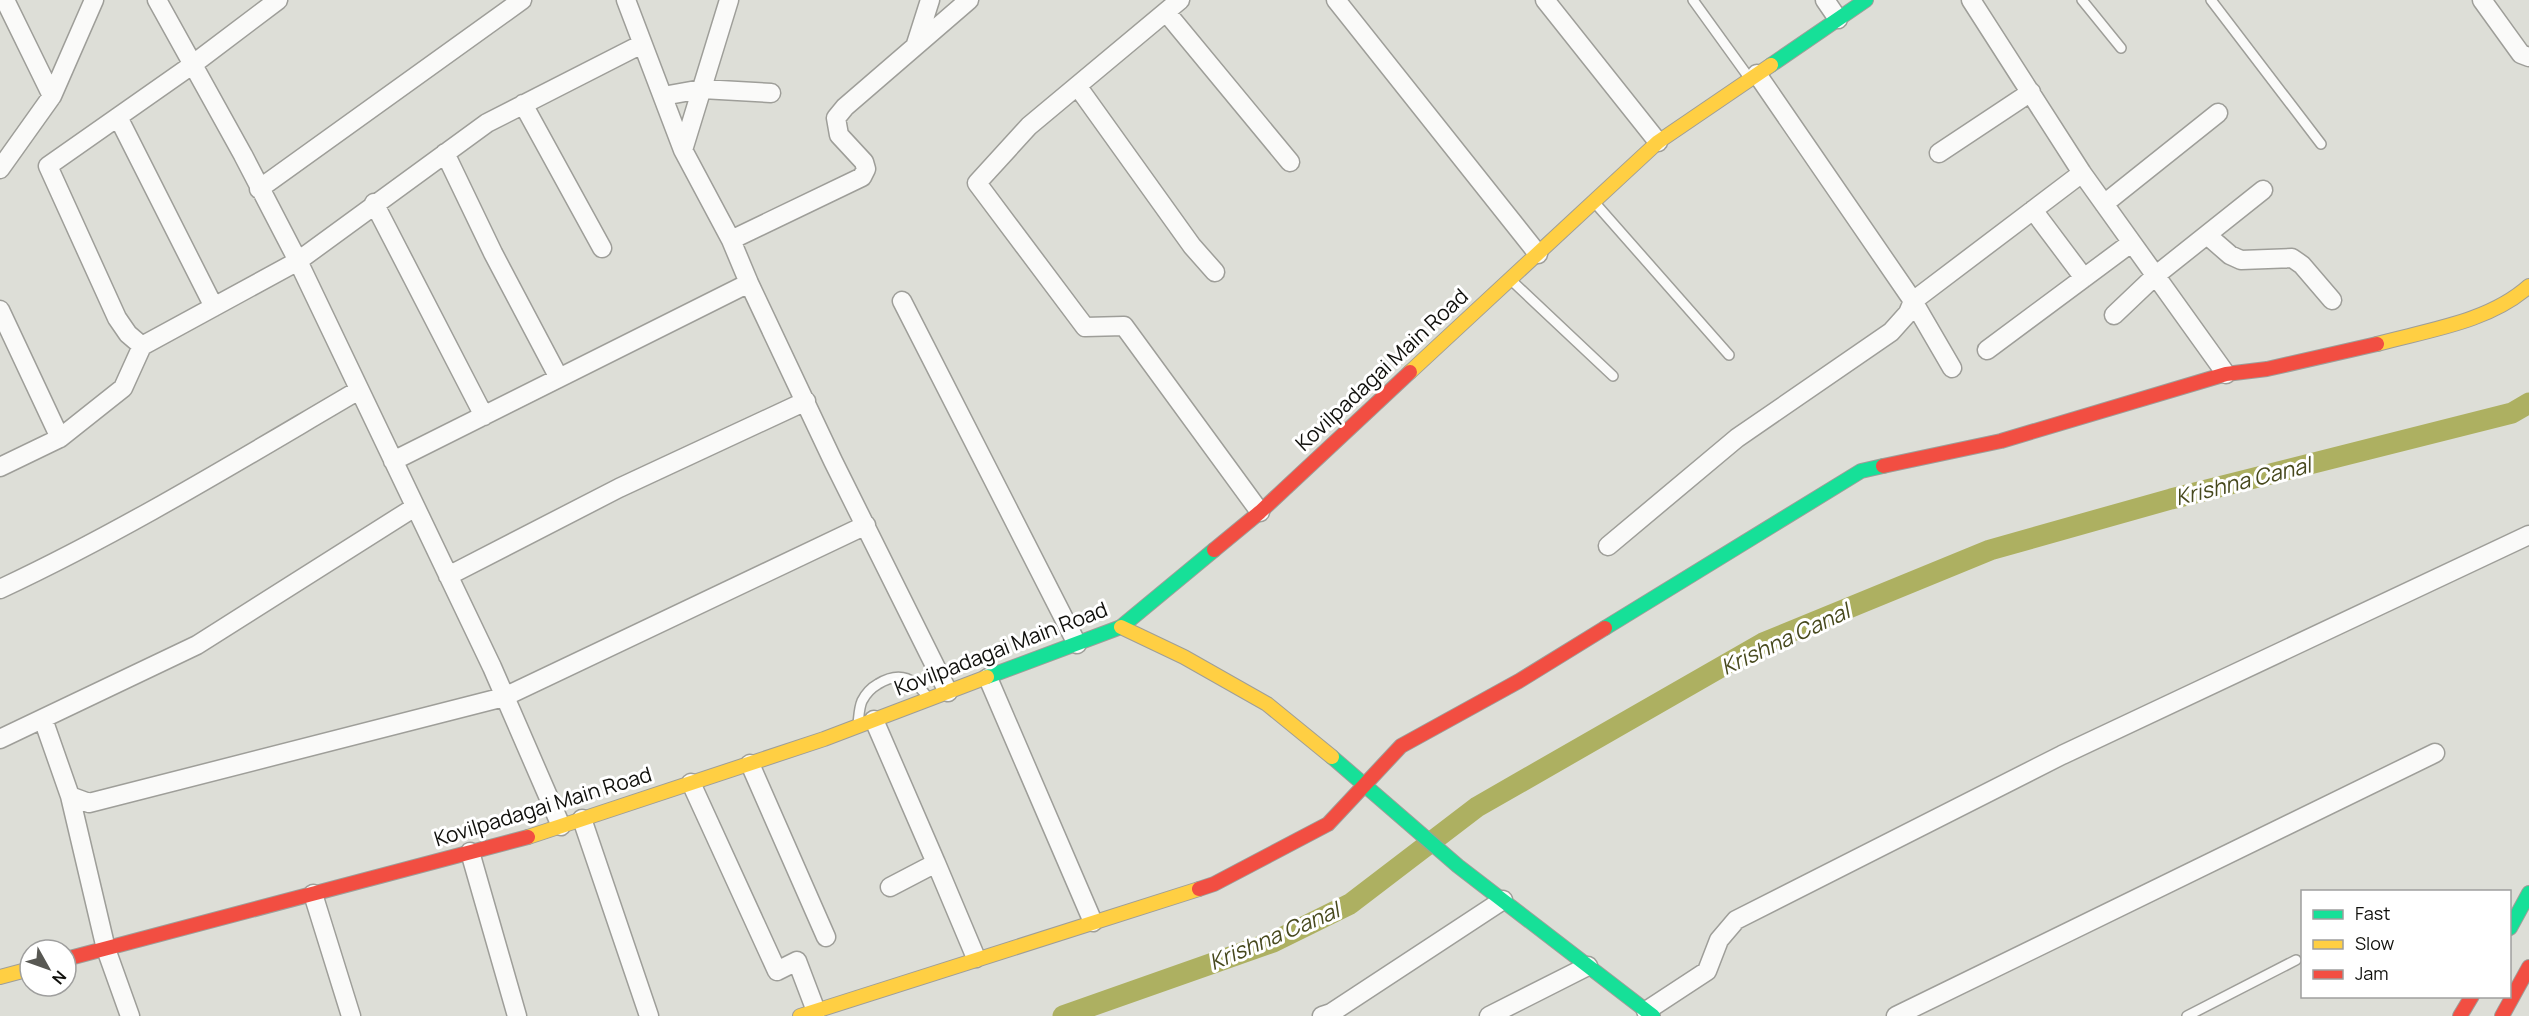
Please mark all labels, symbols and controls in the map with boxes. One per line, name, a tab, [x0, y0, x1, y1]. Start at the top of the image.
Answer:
street label: Kovilpadagai Main Road	[1289, 282, 1474, 457]
water label: Krishna Canal	[2172, 449, 2317, 512]
street label: Kovilpadagai Main Road	[890, 594, 1111, 702]
water label: Krishna Canal	[1716, 595, 1857, 682]
street label: Kovilpadagai Main Road	[430, 760, 655, 852]
legend	[2301, 890, 2511, 998]
water label: Krishna Canal	[1204, 894, 1346, 977]
text: Fast	[2355, 901, 2390, 925]
text: Slow	[2355, 931, 2395, 955]
north arrow	[18, 938, 78, 998]
text: Jam	[2355, 961, 2389, 985]
text: N	[47, 966, 72, 989]

